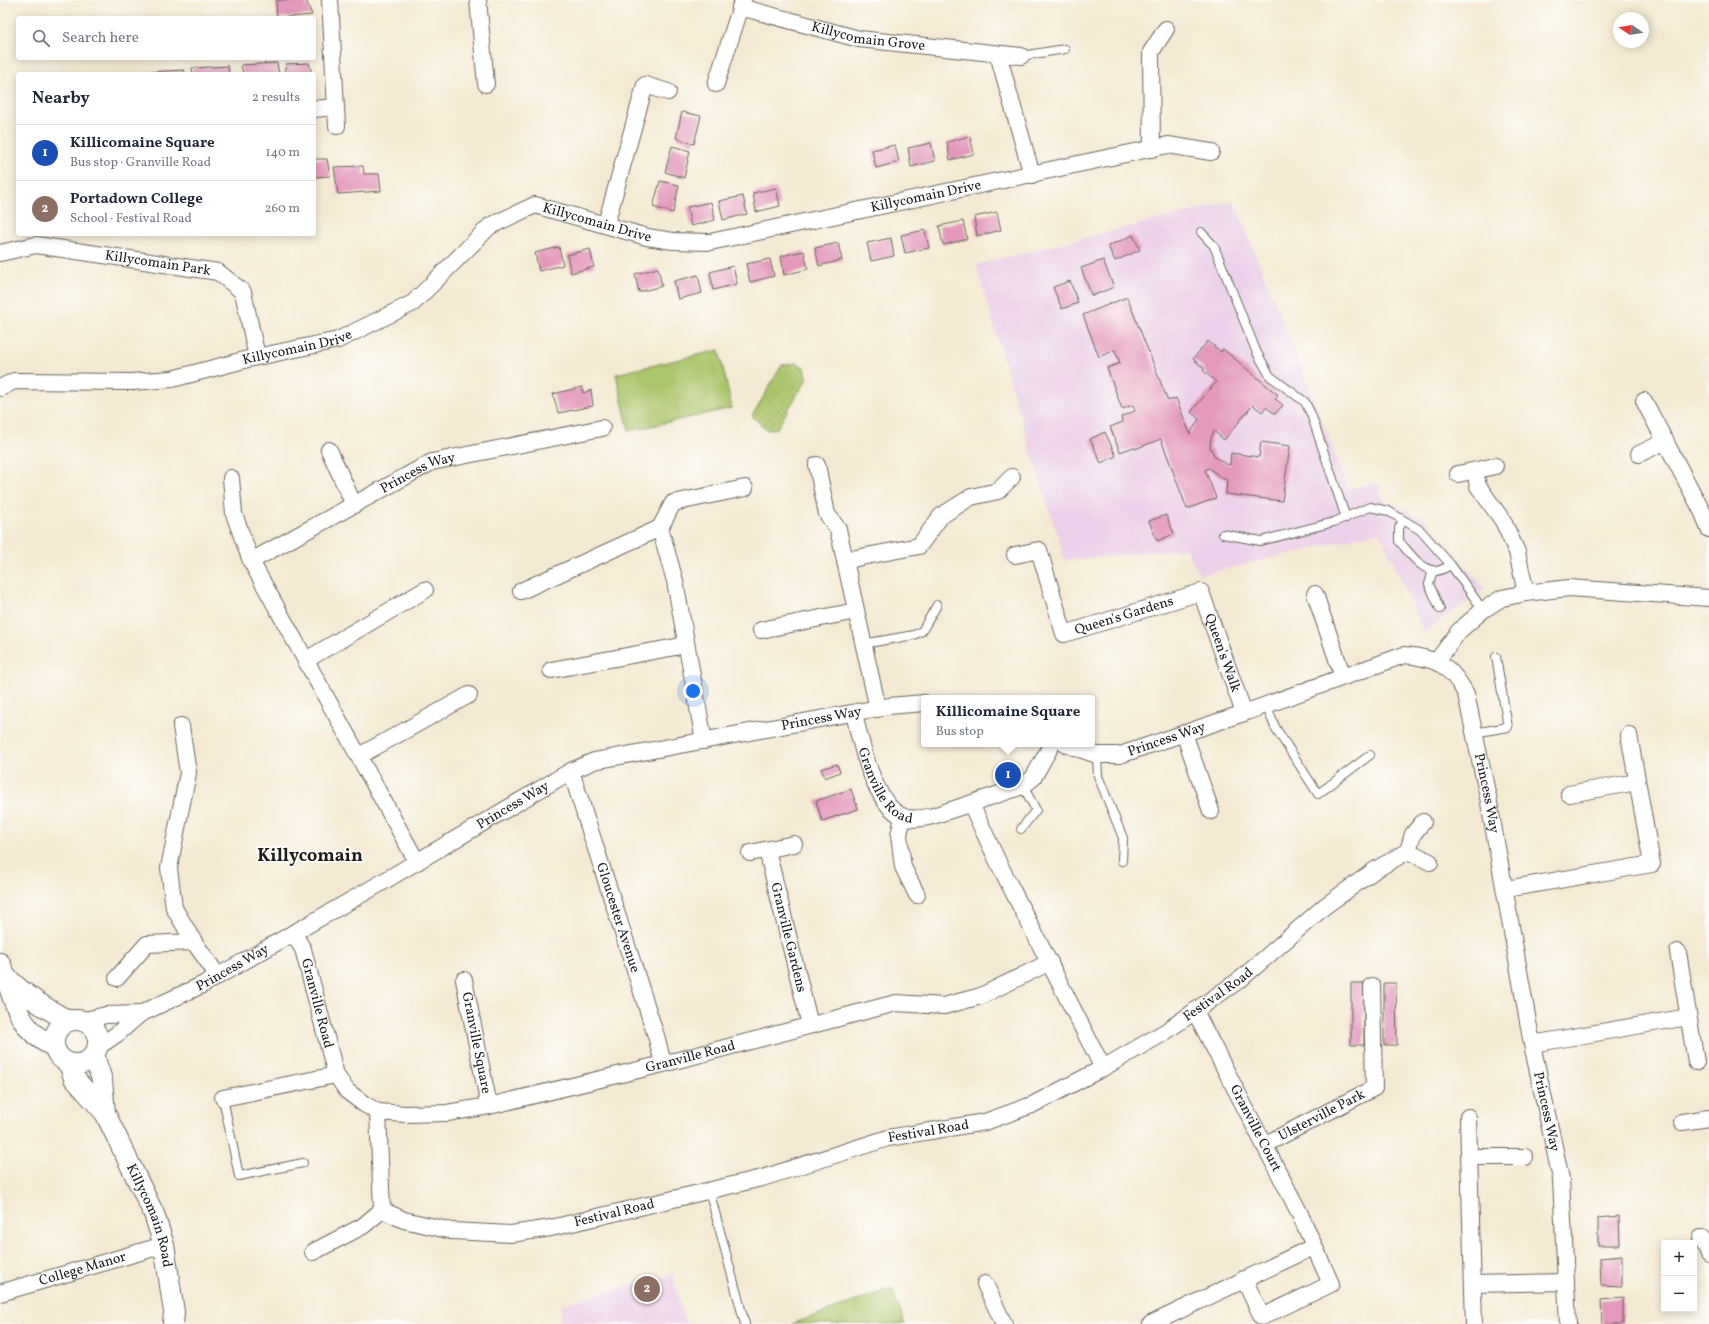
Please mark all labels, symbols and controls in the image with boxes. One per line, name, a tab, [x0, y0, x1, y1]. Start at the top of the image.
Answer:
north arrow	[1613, 12, 1649, 48]
search box	[16, 16, 316, 60]
street label: Killycomain Grove	[809, 17, 926, 55]
icon: search	[30, 27, 52, 49]
text: Search here	[62, 28, 139, 49]
text: Nearby	[32, 87, 90, 110]
text: 2 results	[252, 89, 300, 107]
text: Killicomaine Square	[70, 133, 215, 154]
text: 1	[42, 144, 48, 162]
text: 140 m	[266, 144, 300, 162]
text: Bus stop · Granville Road	[70, 154, 211, 172]
street label: Killycomain Drive	[869, 175, 983, 217]
text: Portadown College	[70, 189, 203, 210]
street label: Killycomain Drive	[540, 198, 653, 247]
text: 2	[42, 200, 48, 218]
text: 260 m	[265, 200, 300, 218]
text: School · Festival Road	[70, 210, 192, 228]
street label: Killycomain Park	[104, 246, 212, 280]
street label: Killycomain Drive	[240, 325, 356, 370]
street label: Princess Way	[377, 448, 457, 498]
street label: Queen's Gardens	[1072, 591, 1176, 640]
street label: Queen's Walk	[1200, 611, 1245, 695]
your location	[683, 681, 703, 701]
popup	[921, 695, 1095, 747]
street label: Princess Way	[780, 702, 863, 735]
text: Killicomaine Square	[936, 702, 1080, 723]
street label: Princess Way	[1125, 717, 1208, 761]
text: Bus stop	[936, 723, 984, 741]
street label: Granville Road	[853, 745, 914, 828]
street label: Princess Way	[1469, 751, 1504, 835]
pin: 1	[995, 760, 1021, 790]
street label: Princess Way	[473, 776, 553, 834]
district label: Killycomain	[257, 844, 363, 869]
street label: Gloucester Avenue	[591, 860, 645, 975]
street label: Granville Gardens	[766, 881, 811, 994]
street label: Princess Way	[193, 939, 273, 996]
street label: Granville Road	[296, 956, 338, 1050]
street label: Festival Road	[1179, 963, 1257, 1026]
street label: Granville Square	[457, 990, 496, 1096]
street label: Granville Road	[644, 1036, 737, 1077]
street label: Princess Way	[1529, 1070, 1564, 1154]
street label: Granville Court	[1225, 1081, 1286, 1175]
street label: Ulsterville Park	[1275, 1085, 1369, 1145]
street label: Festival Road	[886, 1115, 971, 1147]
street label: Killycomain Road	[122, 1161, 177, 1269]
street label: Festival Road	[572, 1194, 656, 1232]
map controls	[1661, 1240, 1697, 1312]
button: +	[1661, 1240, 1697, 1276]
street label: College Manor	[37, 1247, 128, 1291]
pin: 2	[634, 1274, 660, 1304]
button: −	[1661, 1276, 1697, 1312]

